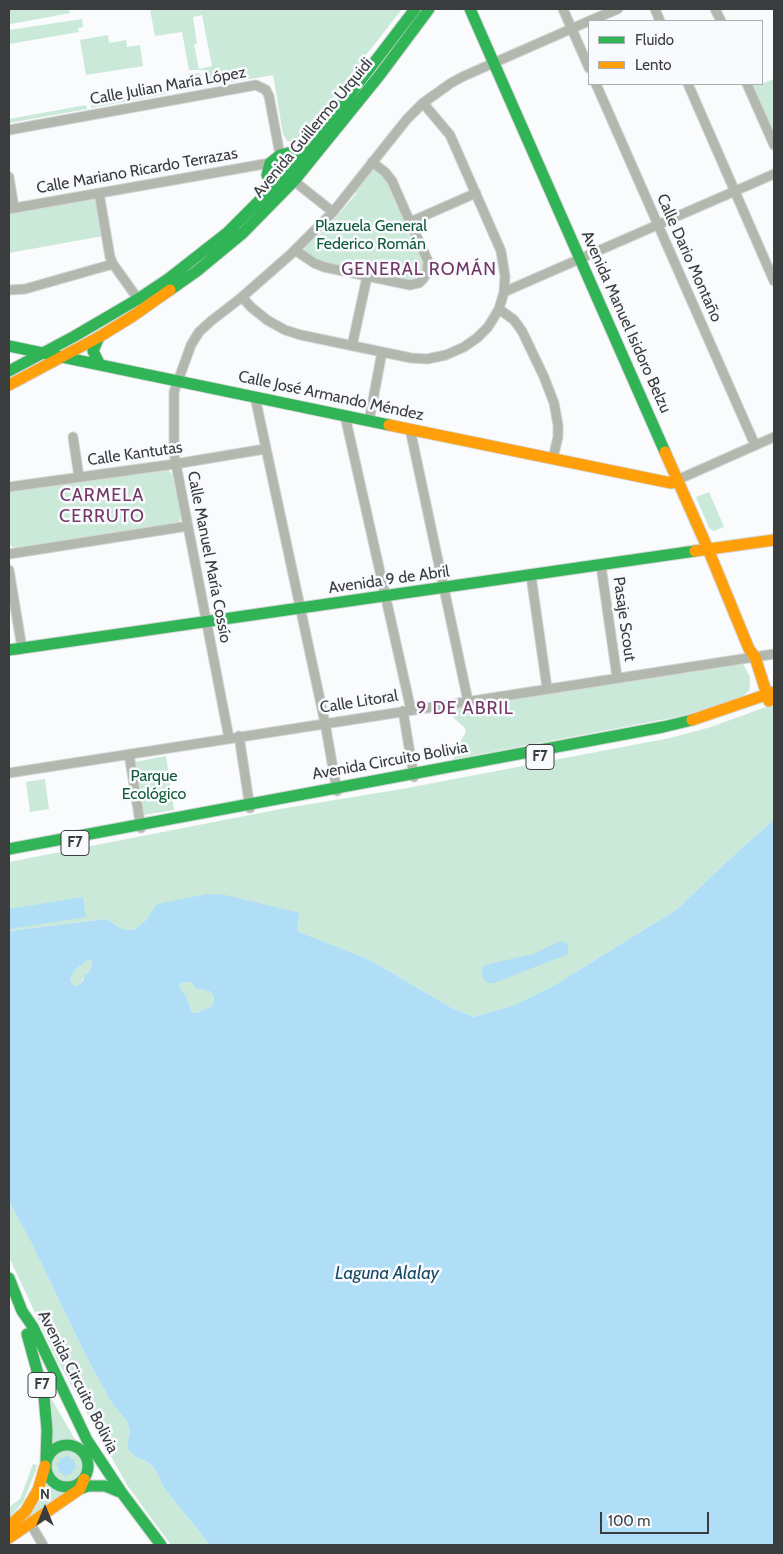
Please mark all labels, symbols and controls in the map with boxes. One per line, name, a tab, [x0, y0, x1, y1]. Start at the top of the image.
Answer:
legend	[588, 20, 763, 85]
text: Fluido	[635, 31, 674, 49]
street label: Avenida Guillermo Urquidi	[249, 54, 377, 202]
text: Lento	[635, 56, 672, 74]
street label: Calle Julian María López	[88, 63, 248, 109]
street label: Calle Mariano Ricardo Terrazas	[35, 144, 239, 198]
street label: Calle Dario Montaño	[652, 191, 726, 325]
park label: Plazuela General Federico Román	[315, 216, 427, 254]
street label: Avenida Manuel Isidoro Belzu	[577, 228, 675, 416]
district label: GENERAL ROMÁN	[340, 259, 498, 281]
street label: Calle José Armando Méndez	[236, 367, 426, 425]
street label: Calle Kantutas	[86, 438, 184, 470]
street label: Calle Manuel María Cossío	[183, 470, 235, 644]
district label: CARMELA CERRUTO	[58, 485, 146, 528]
street label: Avenida 9 de Abril	[327, 562, 451, 598]
street label: Pasaje Scout	[609, 575, 639, 663]
street label: Calle Litoral	[319, 686, 399, 718]
district label: 9 DE ABRIL	[415, 698, 515, 720]
street label: Avenida Circuito Bolivia	[311, 738, 469, 784]
road number: F7	[526, 744, 554, 770]
park label: Parque Ecológico	[122, 766, 186, 804]
road number: F7	[61, 830, 89, 856]
water label: Laguna Alalay	[335, 1263, 439, 1285]
street label: Avenida Circuito Bolivia	[34, 1307, 122, 1457]
road number: F7	[28, 1372, 56, 1398]
north arrow	[20, 1484, 70, 1534]
text: N	[40, 1485, 50, 1503]
scale bar	[603, 1502, 712, 1534]
text: 100 m	[608, 1512, 650, 1530]

